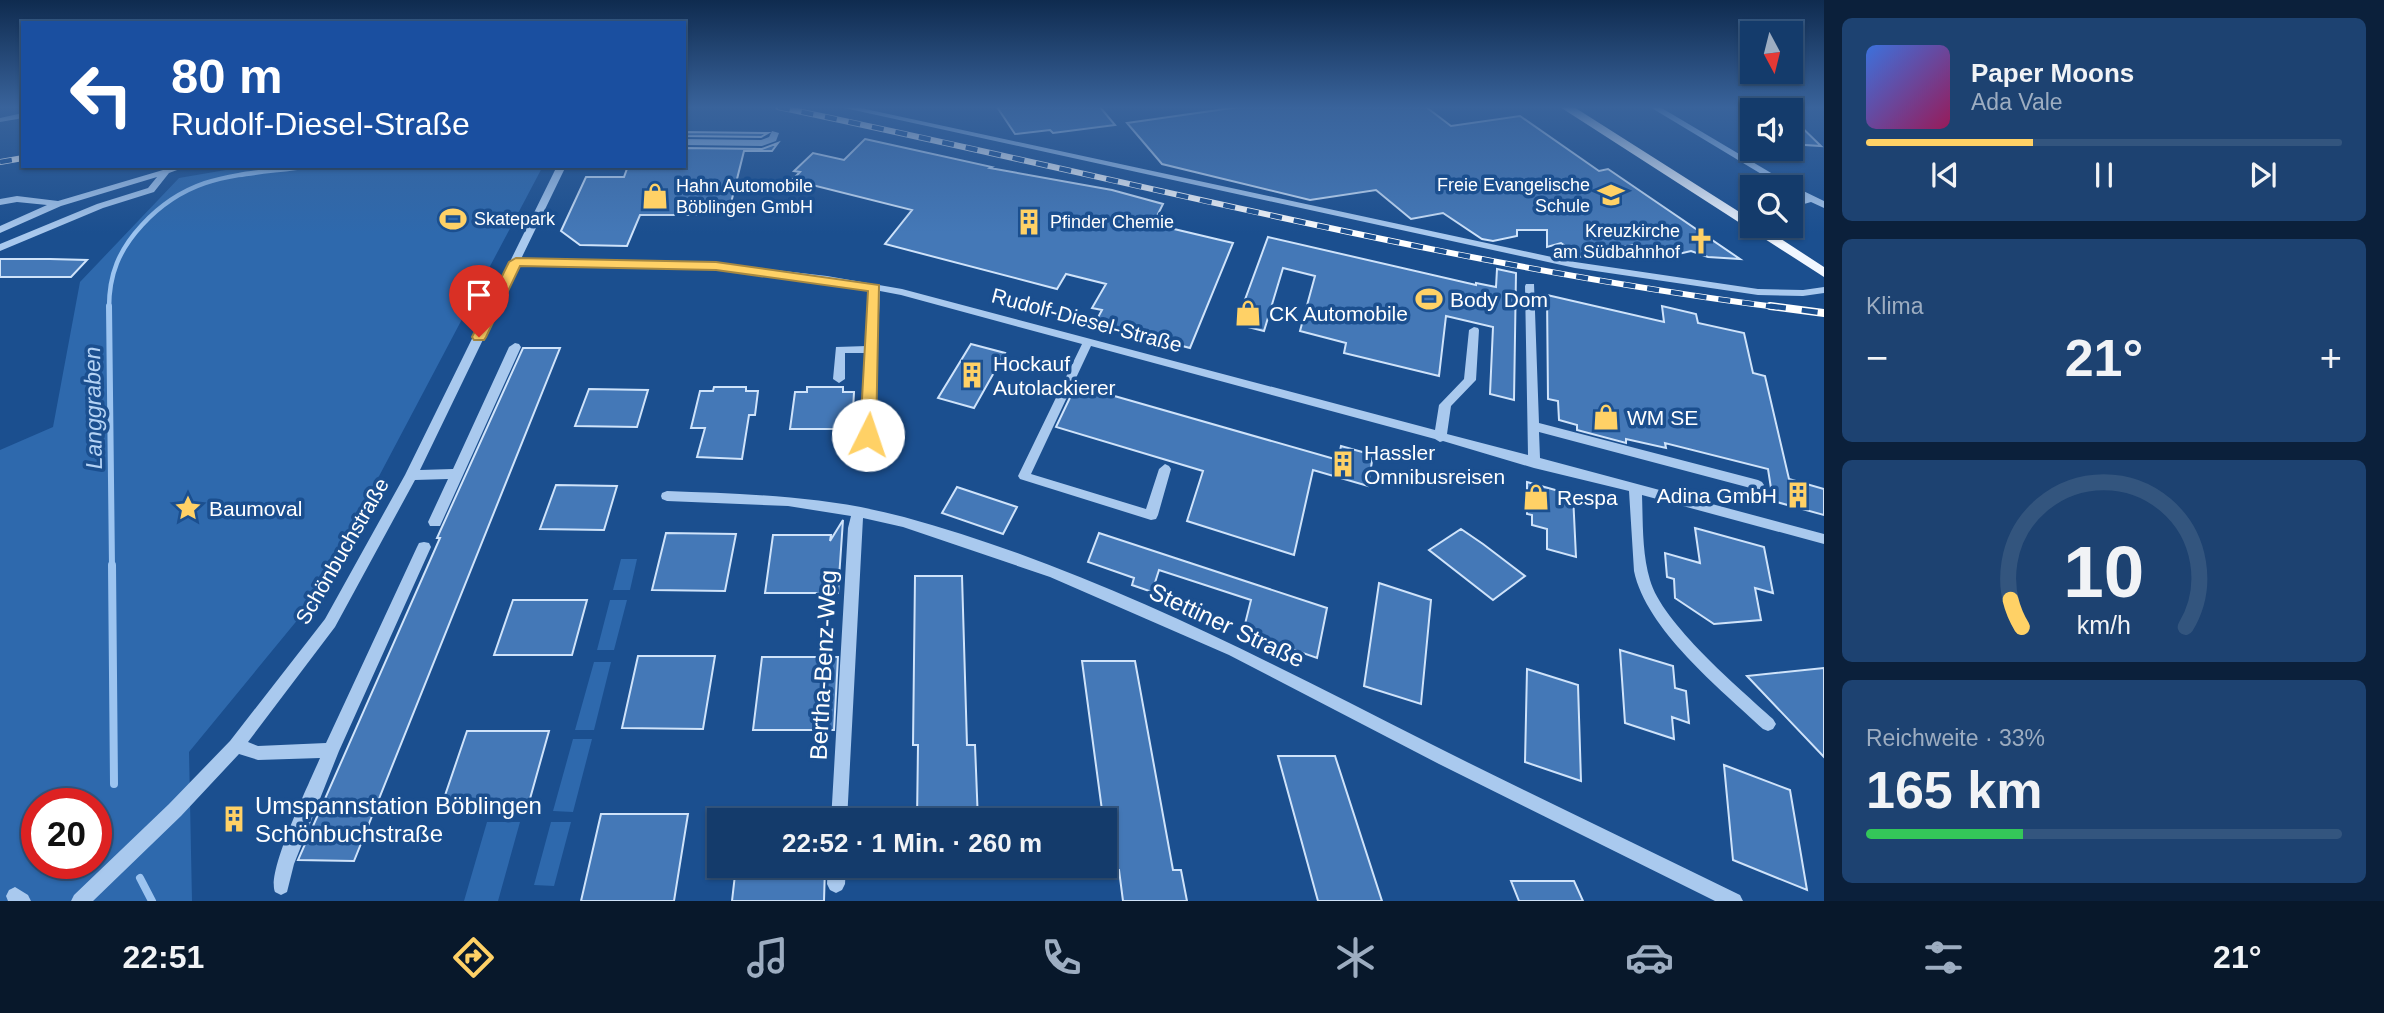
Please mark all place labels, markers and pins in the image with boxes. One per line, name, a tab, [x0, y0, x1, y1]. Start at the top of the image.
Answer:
place label: Freie Evangelische Schule	[1437, 175, 1590, 216]
place label: Hahn Automobile Böblingen GmbH	[676, 176, 813, 217]
school or university icon: Freie Evangelische Schule	[1596, 180, 1626, 210]
shop icon: Hahn Automobile Böblingen GmbH	[640, 181, 670, 211]
sports icon: Skatepark	[438, 204, 468, 234]
building icon: Pfinder Chemie	[1014, 207, 1044, 237]
place label: Skatepark	[474, 209, 556, 229]
place label: Pfinder Chemie	[1050, 212, 1174, 232]
place label: Kreuzkirche am Südbahnhof	[1553, 221, 1681, 262]
church icon: Kreuzkirche am Südbahnhof	[1686, 226, 1716, 256]
pin	[449, 265, 509, 337]
sports icon: Body Dom	[1414, 284, 1444, 314]
place label: Body Dom	[1450, 288, 1548, 311]
shop icon: CK Automobile	[1233, 298, 1263, 328]
place label: CK Automobile	[1269, 302, 1408, 325]
place label: Hockauf Autolackierer	[993, 352, 1116, 399]
building icon: Hockauf Autolackierer	[957, 360, 987, 390]
shop icon: WM SE	[1591, 402, 1621, 432]
place label: WM SE	[1627, 406, 1698, 429]
place label: Hassler Omnibusreisen	[1364, 441, 1505, 488]
building icon: Hassler Omnibusreisen	[1328, 449, 1358, 479]
building icon: Adina GmbH	[1783, 480, 1813, 510]
shop icon: Respa	[1521, 482, 1551, 512]
place label: Adina GmbH	[1657, 484, 1777, 507]
place label: Respa	[1557, 486, 1618, 509]
place icon: Baumoval	[173, 493, 203, 523]
place label: Baumoval	[209, 497, 302, 520]
place label: Umspannstation Böblingen Schönbuchstraße	[255, 792, 542, 847]
building icon: Umspannstation Böblingen Schönbuchstraße	[219, 804, 249, 834]

